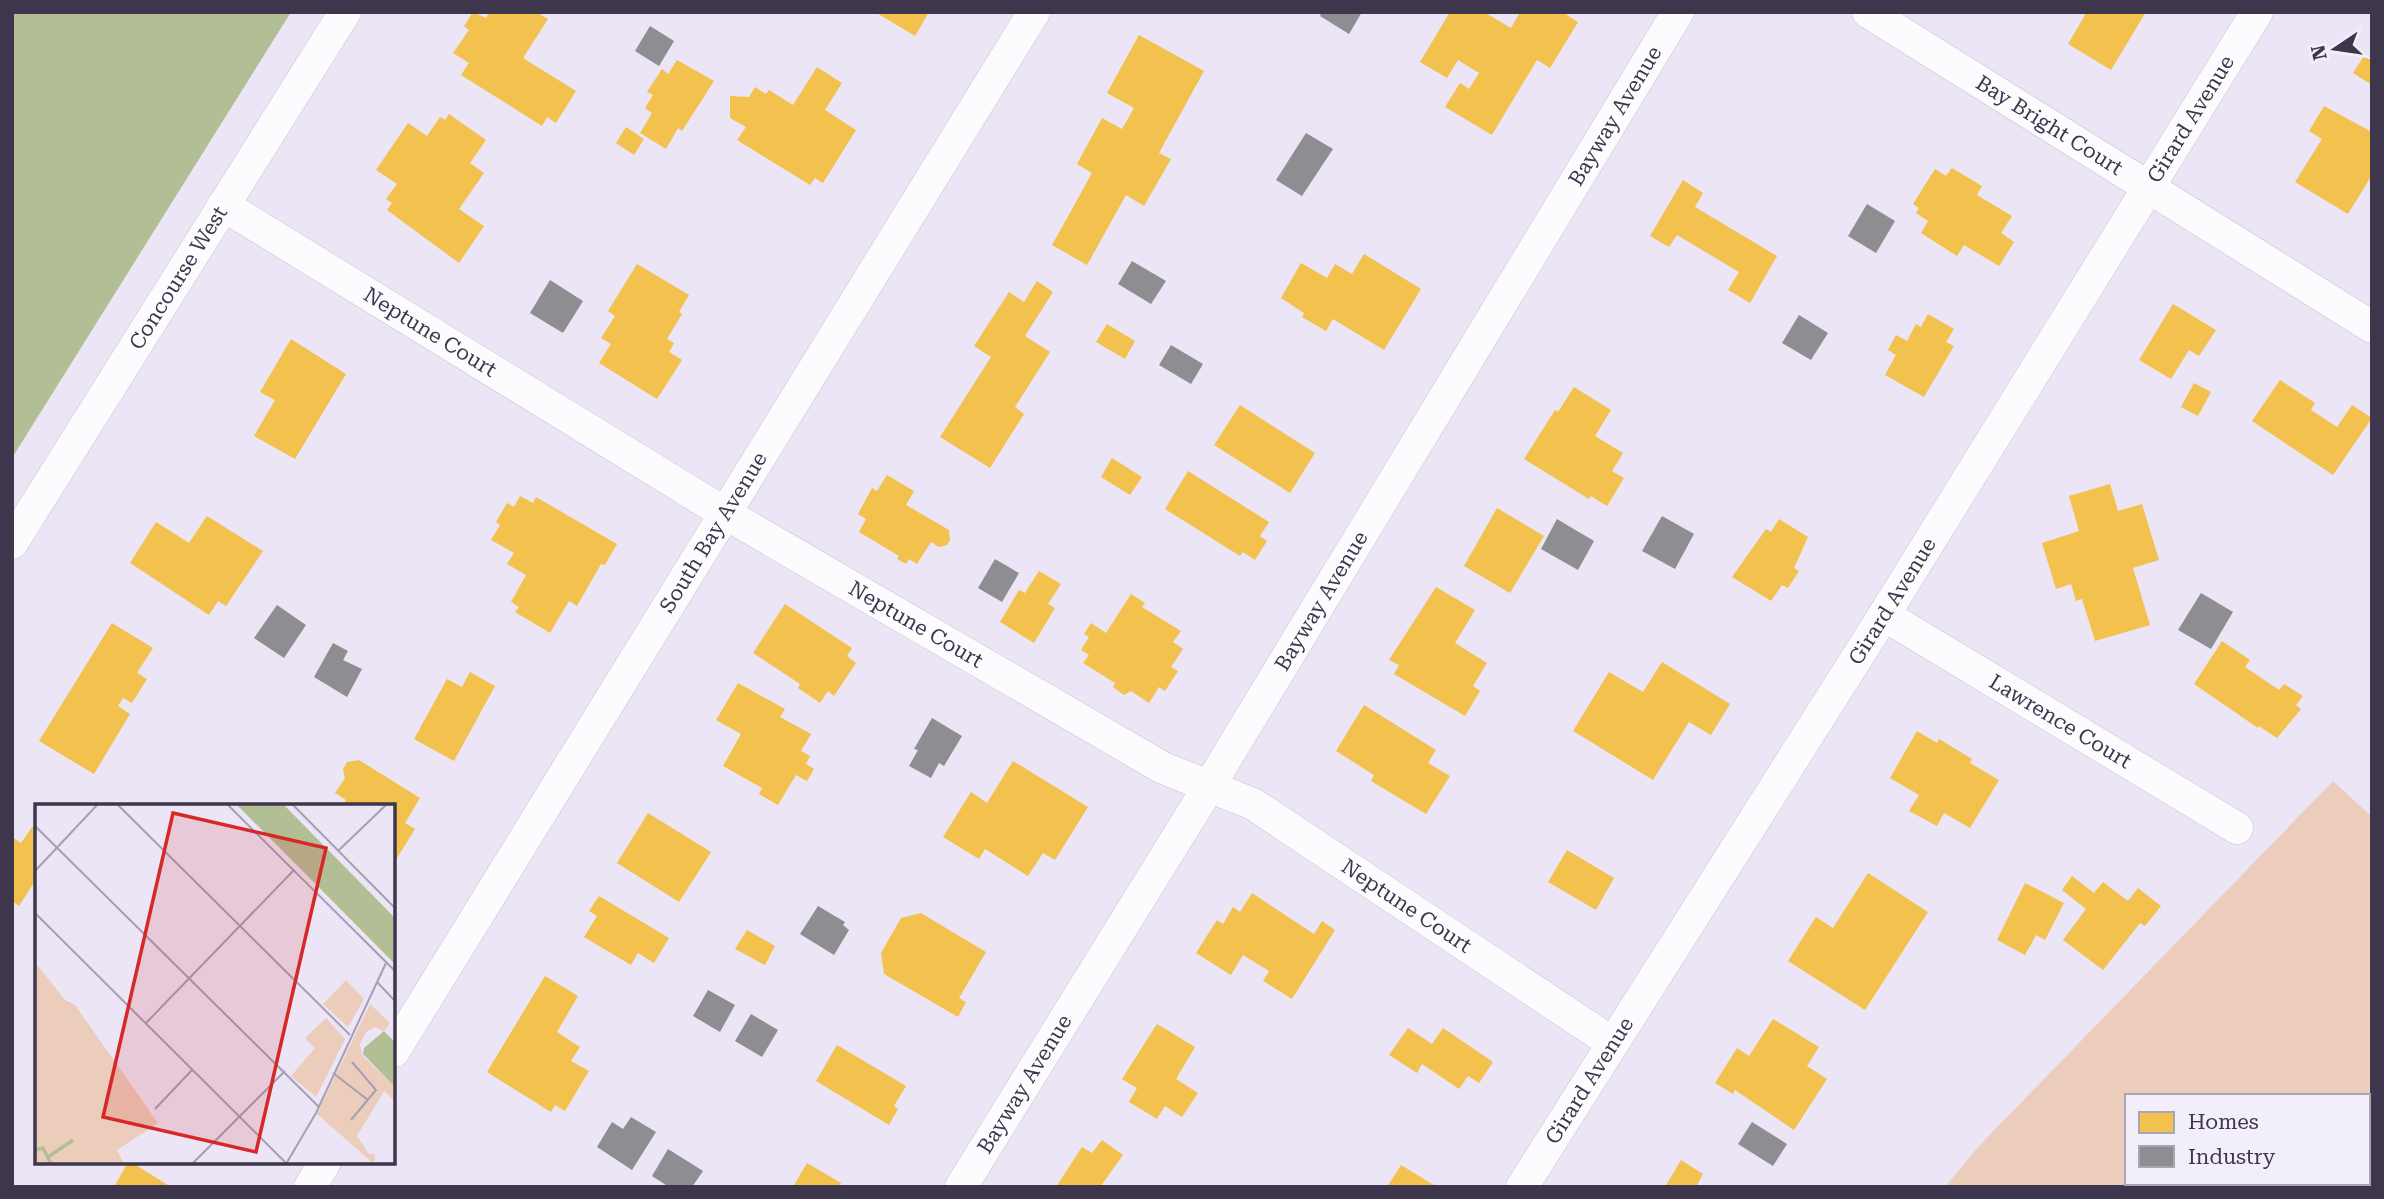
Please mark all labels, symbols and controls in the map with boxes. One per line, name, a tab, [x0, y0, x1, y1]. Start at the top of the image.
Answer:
north arrow	[2300, 14, 2370, 84]
street label: Bayway Avenue	[1564, 42, 1666, 190]
text: N	[2306, 43, 2332, 62]
street label: Girard Avenue	[2142, 51, 2239, 187]
street label: Bay Bright Court	[1972, 71, 2127, 180]
street label: Concourse West	[124, 202, 232, 354]
street label: Neptune Court	[359, 282, 501, 382]
street label: South Bay Avenue	[655, 448, 772, 617]
street label: Bayway Avenue	[1270, 527, 1373, 675]
street label: Girard Avenue	[1844, 533, 1941, 669]
street label: Neptune Court	[845, 576, 987, 673]
street label: Lawrence Court	[1985, 669, 2136, 774]
inset map	[35, 804, 396, 1164]
street label: Neptune Court	[1337, 854, 1476, 958]
street label: Bayway Avenue	[973, 1010, 1077, 1158]
street label: Girard Avenue	[1540, 1013, 1638, 1148]
legend	[2125, 1094, 2370, 1185]
text: Homes	[2188, 1110, 2259, 1134]
text: Industry	[2188, 1145, 2276, 1169]

